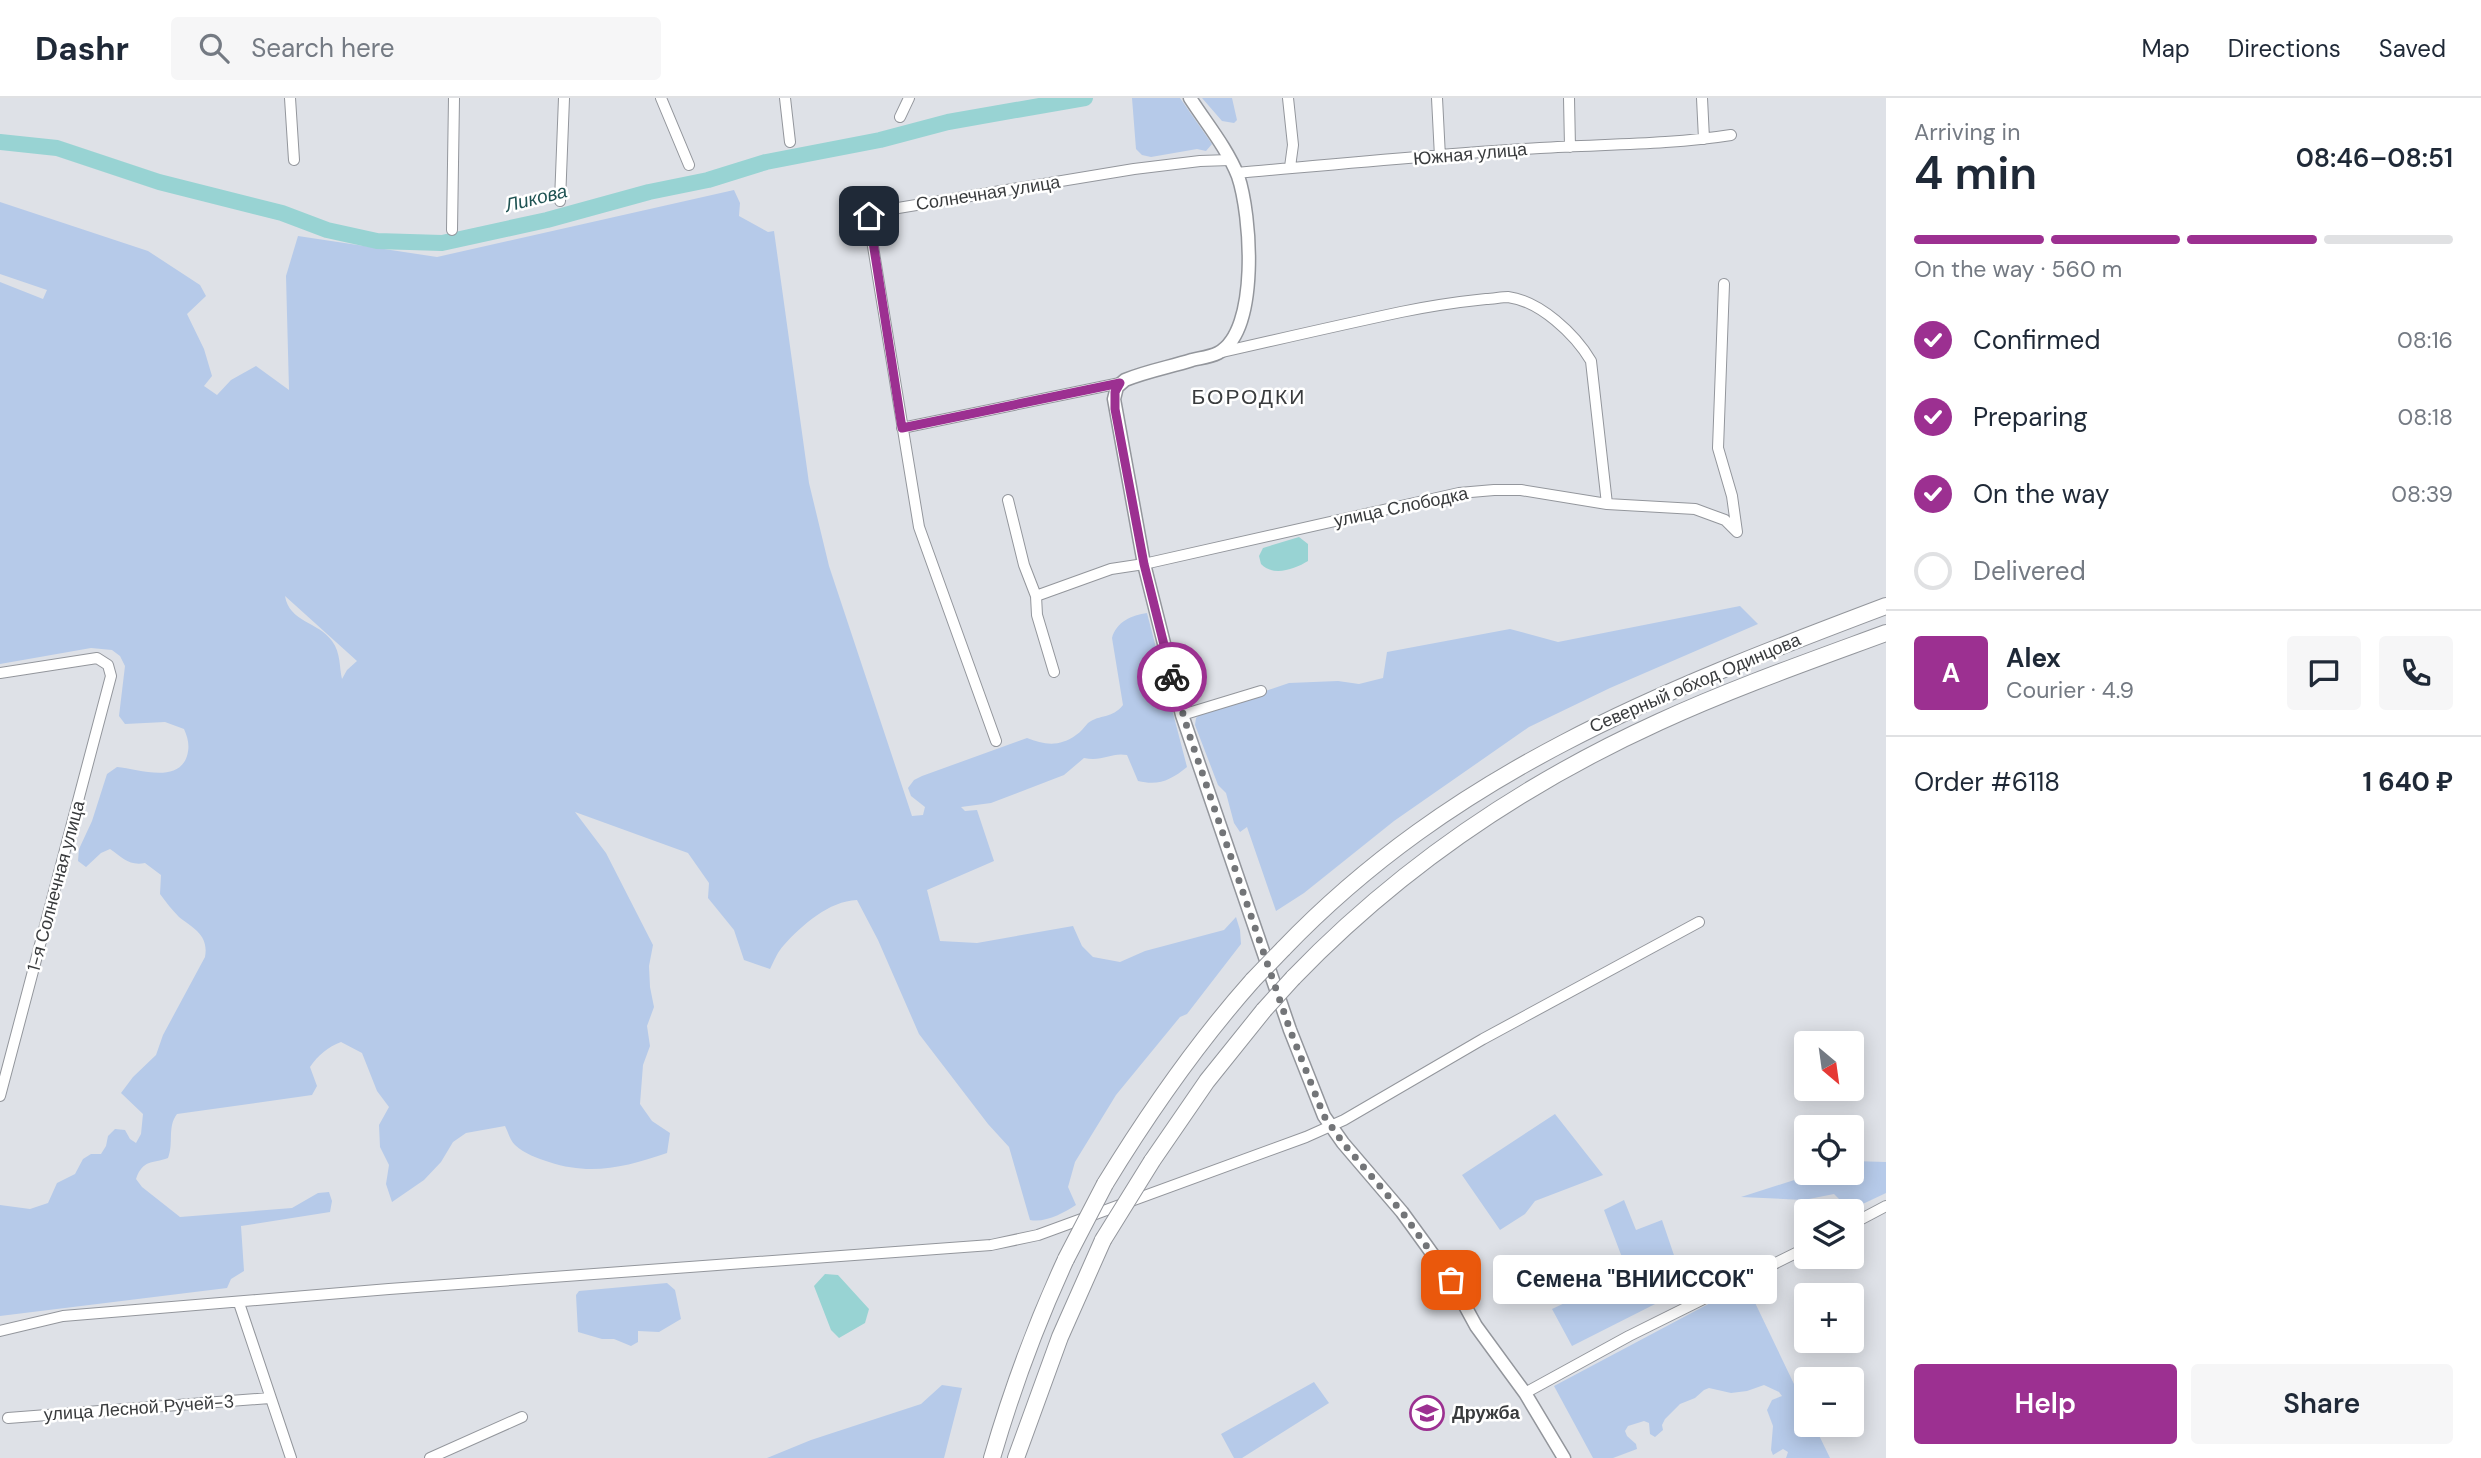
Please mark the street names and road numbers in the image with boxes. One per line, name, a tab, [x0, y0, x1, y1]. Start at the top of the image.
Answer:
street label: Южная улица	[1412, 137, 1529, 171]
street label: Солнечная улица	[914, 170, 1063, 216]
street label: улица Слободка	[1332, 481, 1471, 533]
street label: Северный обход Одинцова	[1586, 627, 1805, 738]
street label: 1-я Солнечная улица	[22, 797, 91, 974]
street label: улица Лесной Ручей-3	[43, 1389, 235, 1427]

